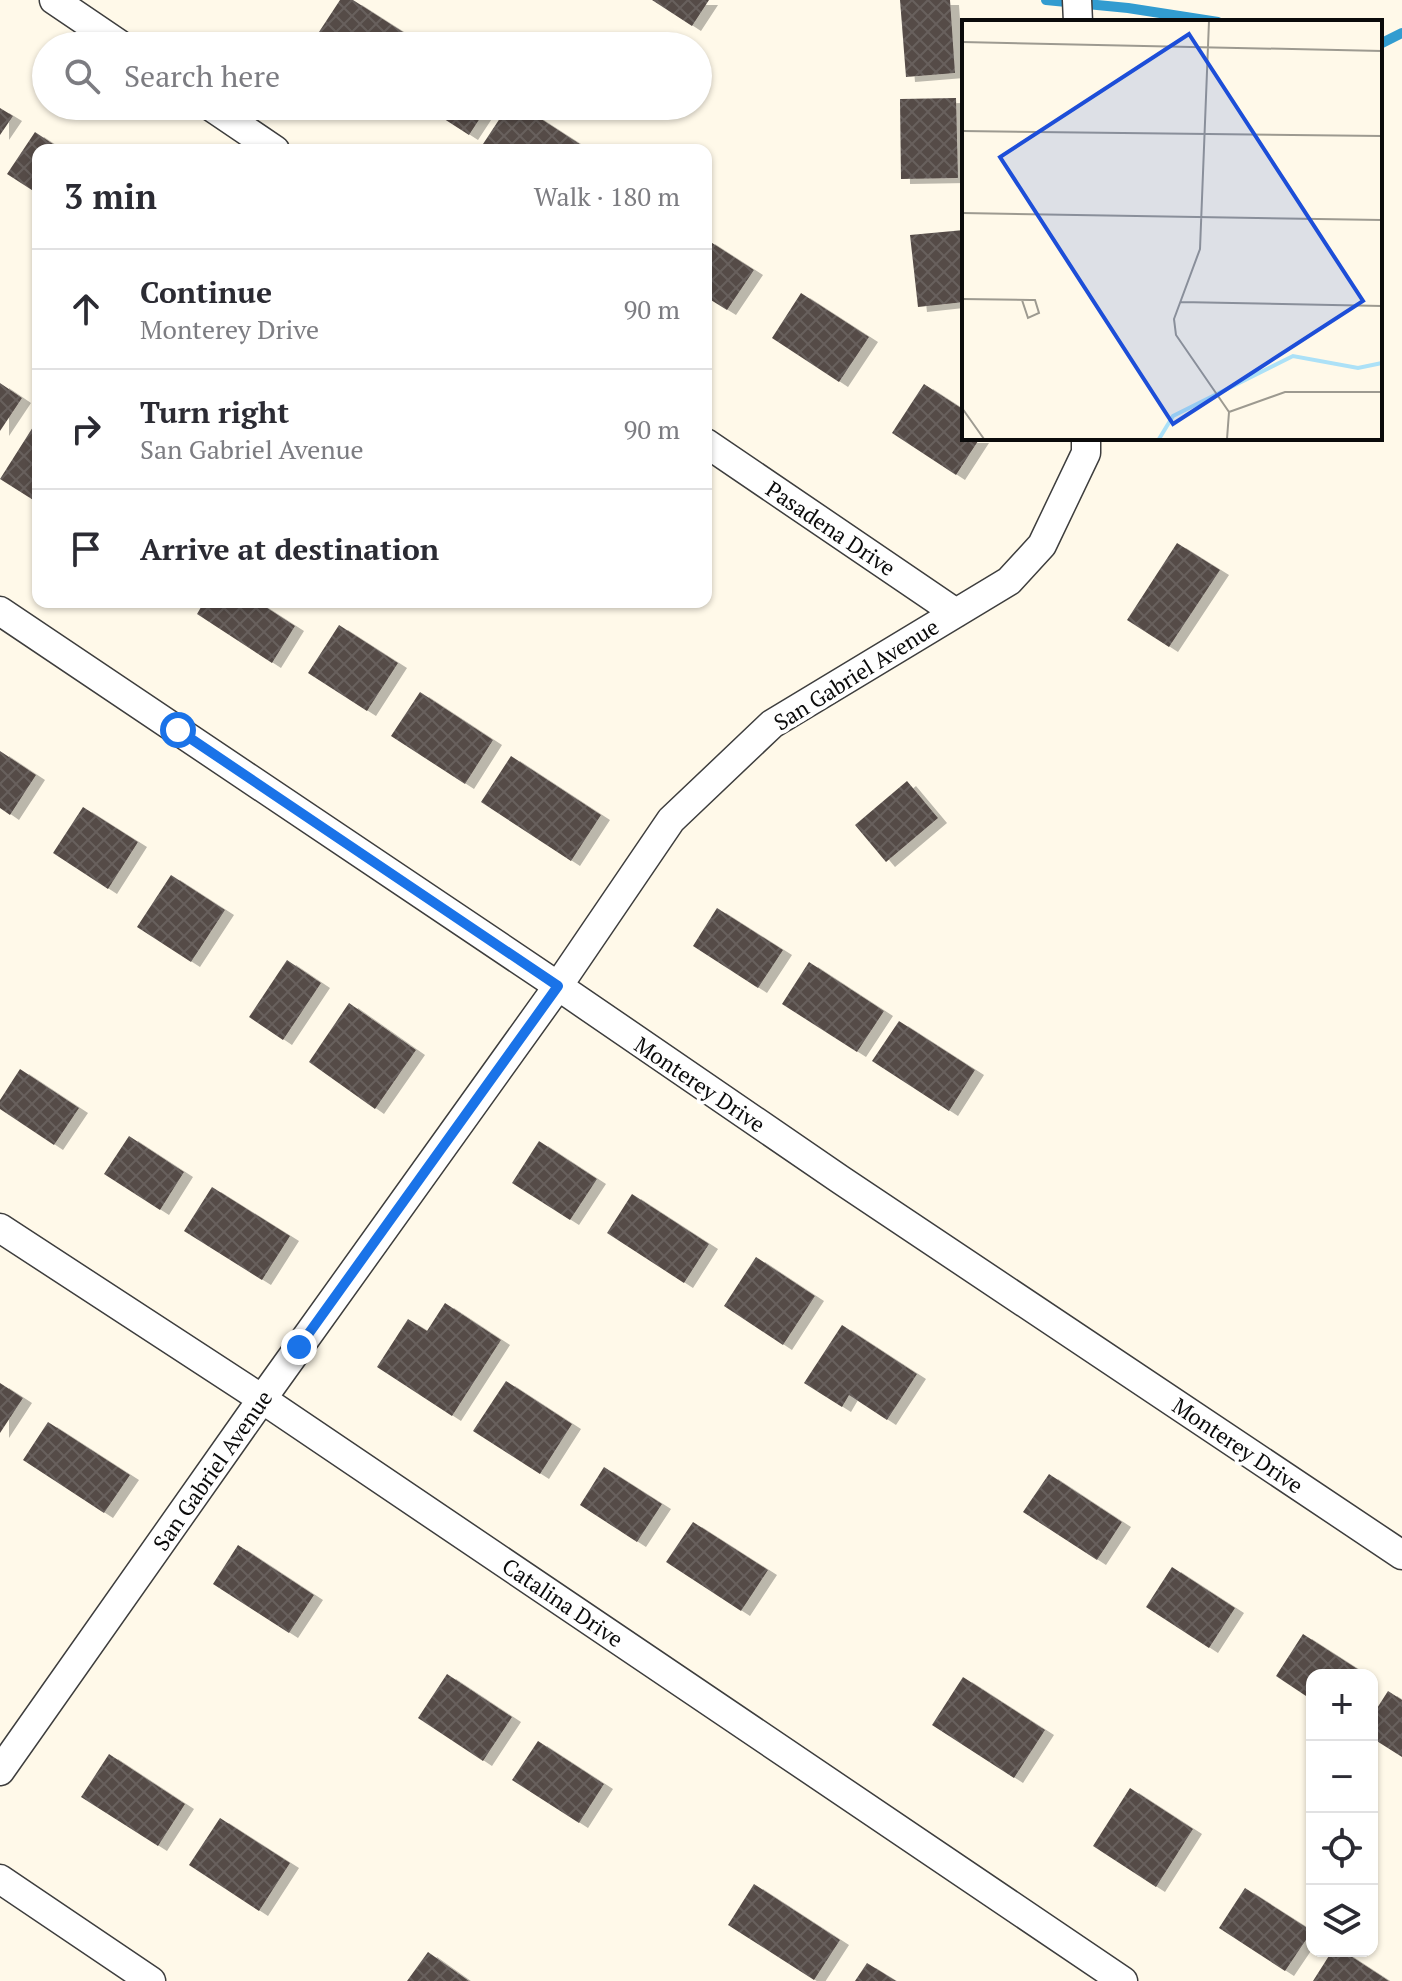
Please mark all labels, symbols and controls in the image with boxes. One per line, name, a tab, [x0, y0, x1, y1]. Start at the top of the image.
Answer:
inset map	[962, 20, 1382, 440]
search box	[32, 32, 712, 120]
icon: search	[60, 54, 104, 98]
text: Search here	[124, 56, 280, 96]
text: 3 min	[64, 174, 157, 219]
text: Walk · 180 m	[534, 179, 680, 213]
text: Continue	[140, 272, 272, 312]
icon: ahead	[64, 287, 108, 331]
text: 90 m	[624, 292, 680, 326]
text: Monterey Drive	[140, 312, 319, 346]
text: Turn right	[140, 392, 289, 432]
icon: right	[64, 407, 108, 451]
text: 90 m	[624, 412, 680, 446]
text: San Gabriel Avenue	[140, 432, 364, 466]
street label: Pasadena Drive	[761, 474, 901, 582]
icon: arrive	[64, 527, 108, 571]
text: Arrive at destination	[140, 529, 439, 569]
street label: San Gabriel Avenue	[768, 612, 944, 736]
route start	[160, 712, 196, 748]
street label: Monterey Drive	[629, 1030, 771, 1138]
route end	[281, 1329, 317, 1365]
street label: San Gabriel Avenue	[146, 1384, 278, 1556]
street label: Monterey Drive	[1167, 1391, 1309, 1499]
street label: Catalina Drive	[497, 1551, 629, 1653]
map controls	[1306, 1669, 1378, 1957]
button: +	[1306, 1669, 1378, 1741]
button: −	[1306, 1741, 1378, 1813]
button: locate	[1306, 1813, 1378, 1885]
button: layers	[1306, 1885, 1378, 1957]

